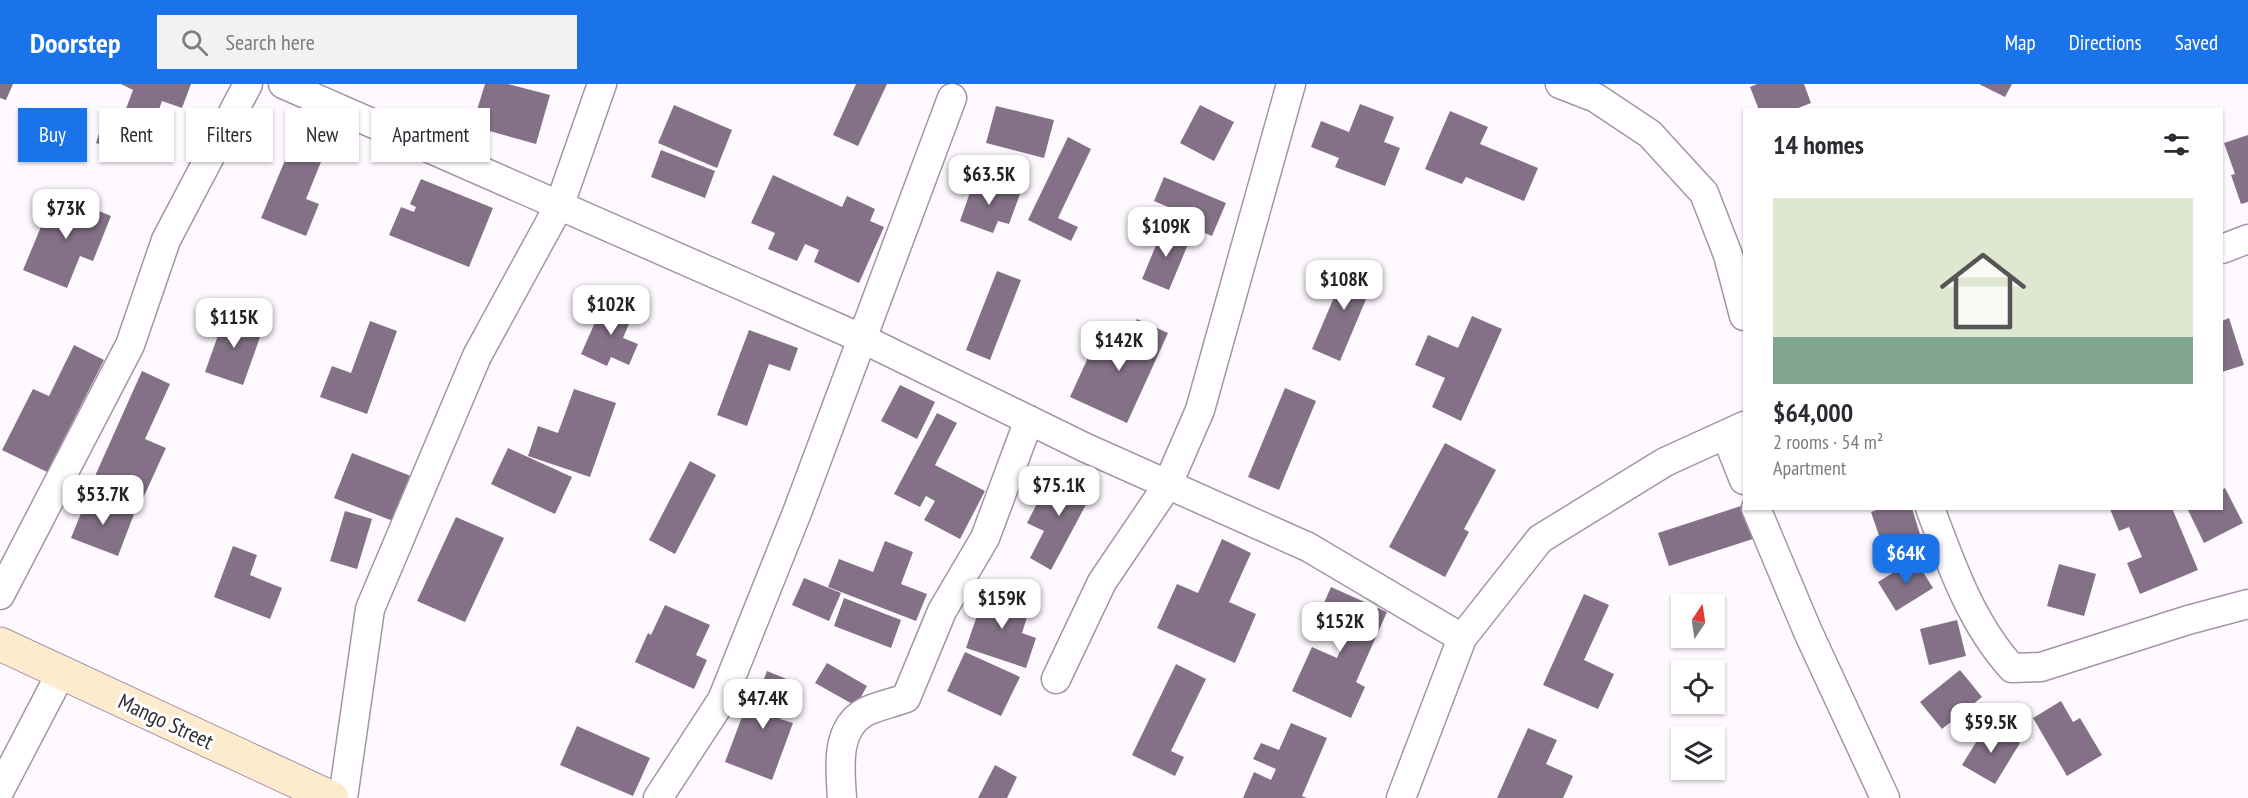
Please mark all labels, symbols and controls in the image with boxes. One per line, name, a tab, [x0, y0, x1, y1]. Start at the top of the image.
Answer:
search box	[157, 15, 577, 69]
text: Doorstep	[30, 24, 121, 61]
icon: search	[178, 26, 211, 59]
text: Search here	[226, 28, 315, 56]
text: Map	[2005, 29, 2036, 56]
text: Directions	[2069, 29, 2142, 56]
text: Saved	[2175, 29, 2218, 56]
chip: Buy	[18, 108, 87, 162]
chip: Rent	[99, 108, 174, 162]
chip: Filters	[186, 108, 273, 162]
chip: New	[285, 108, 359, 162]
chip: Apartment	[371, 108, 490, 162]
text: 14 homes	[1773, 128, 1864, 161]
icon: filters	[2160, 128, 2193, 161]
pin: $63.5K	[940, 155, 1038, 206]
text: $63.5K	[963, 161, 1015, 187]
pin: $73K	[30, 189, 102, 240]
text: $73K	[46, 195, 86, 221]
pin: $109K	[1124, 207, 1208, 258]
text: $109K	[1142, 213, 1190, 239]
icon: home	[1929, 237, 2037, 345]
pin: $108K	[1302, 260, 1386, 311]
text: $108K	[1320, 266, 1368, 292]
pin: $102K	[569, 285, 653, 336]
text: $102K	[587, 291, 635, 317]
pin: $115K	[192, 298, 276, 349]
text: $115K	[210, 304, 258, 330]
pin: $142K	[1077, 321, 1161, 372]
text: $142K	[1095, 327, 1143, 353]
text: $64,000	[1773, 396, 1853, 429]
text: 2 rooms · 54 m²	[1773, 429, 1883, 455]
text: Apartment	[1773, 455, 1846, 481]
pin: $75.1K	[1010, 466, 1108, 517]
text: $75.1K	[1033, 472, 1085, 498]
pin: $53.7K	[54, 475, 152, 526]
text: $53.7K	[77, 481, 129, 507]
pin: $64K	[1870, 534, 1942, 585]
text: $64K	[1886, 540, 1926, 566]
pin: $159K	[960, 579, 1044, 630]
text: $159K	[978, 585, 1026, 611]
north arrow	[1671, 594, 1725, 648]
map controls	[1671, 594, 1725, 780]
pin: $152K	[1298, 602, 1382, 653]
text: $152K	[1316, 608, 1364, 634]
button: locate	[1671, 660, 1725, 714]
pin: $47.4K	[714, 679, 812, 730]
text: $47.4K	[738, 685, 788, 711]
street label: Mango Street	[114, 687, 218, 755]
pin: $59.5K	[1942, 703, 2040, 754]
text: $59.5K	[1965, 709, 2017, 735]
button: layers	[1671, 726, 1725, 780]

